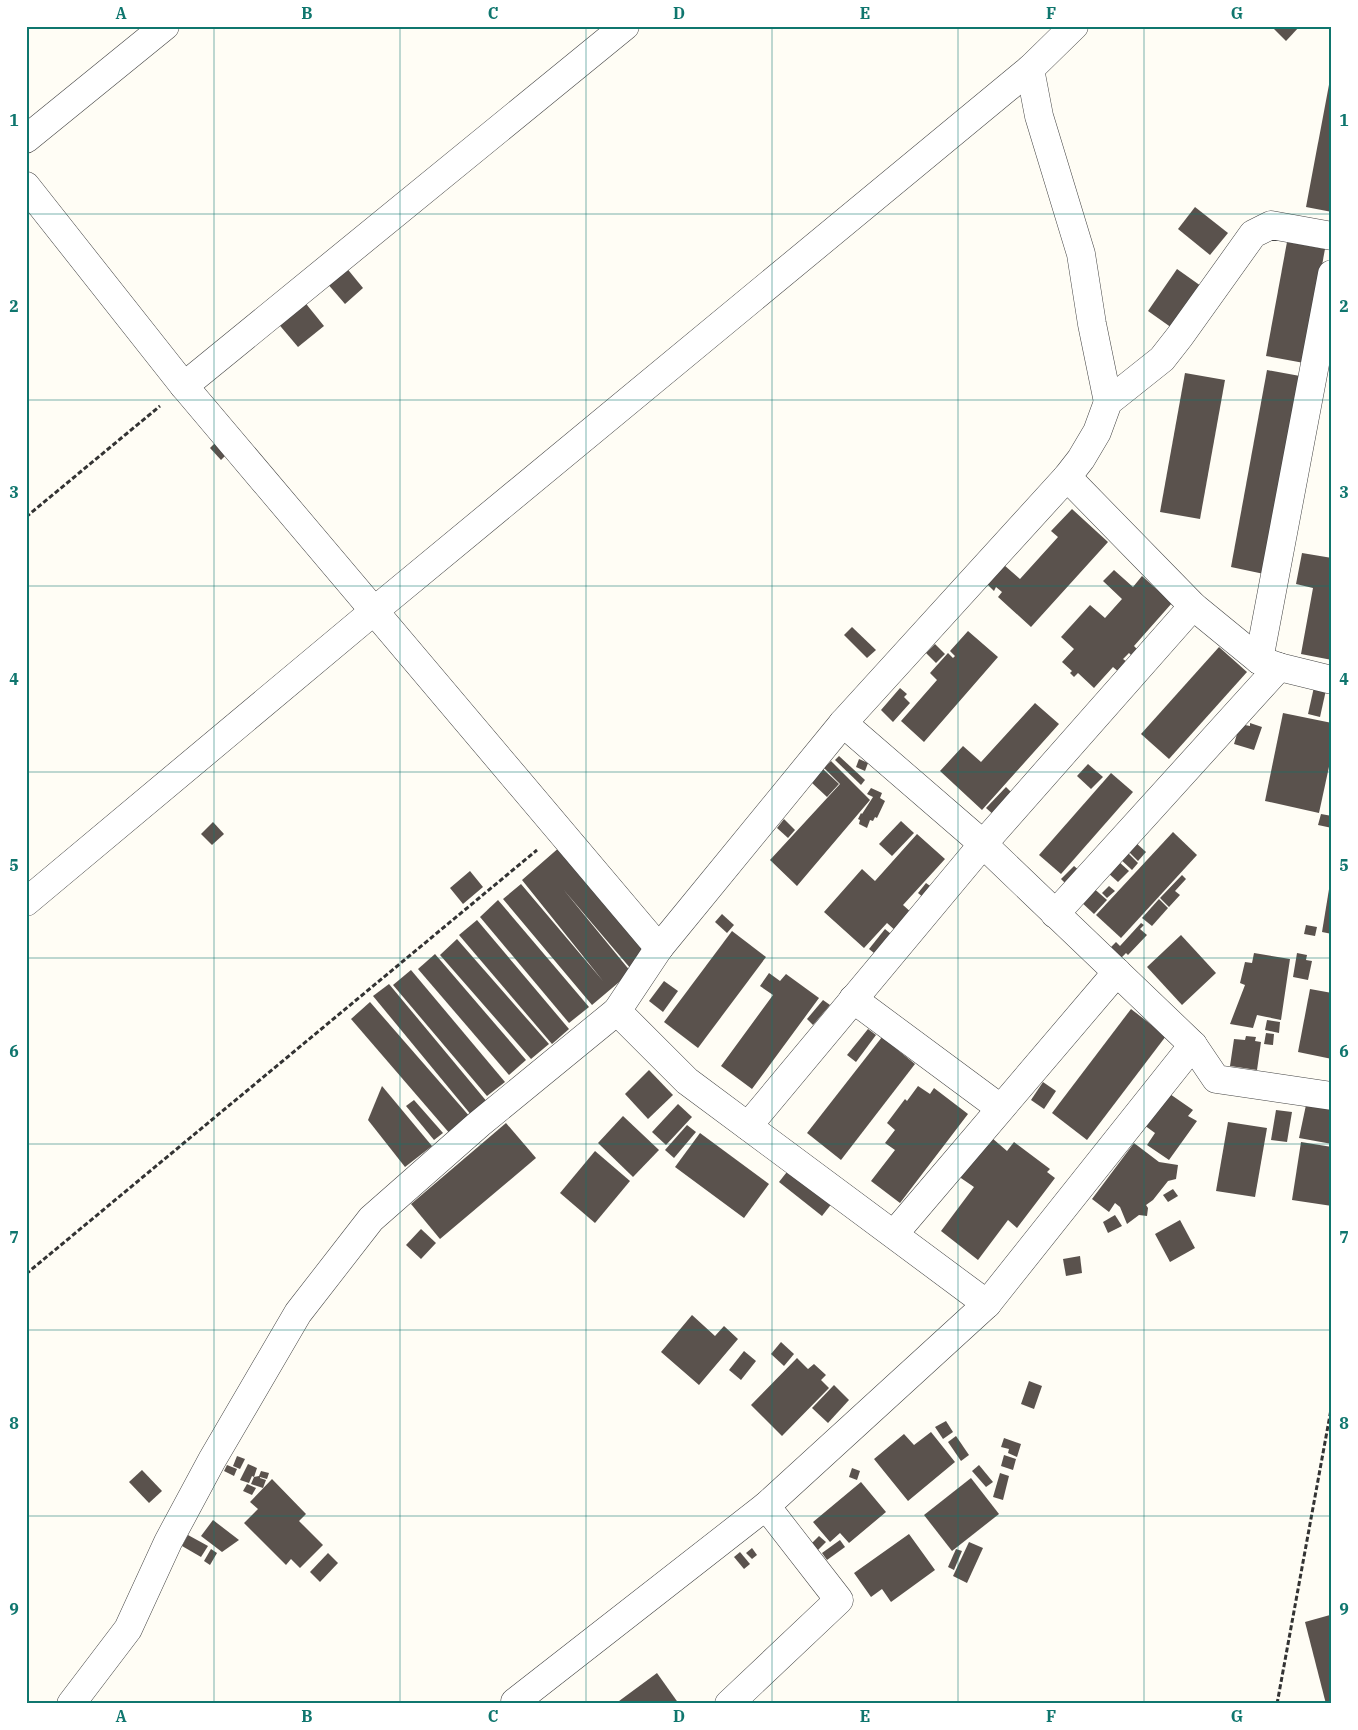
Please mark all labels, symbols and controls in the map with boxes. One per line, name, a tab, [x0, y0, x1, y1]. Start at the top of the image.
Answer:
text: A	[115, 3, 127, 23]
text: B	[301, 3, 313, 23]
text: C	[488, 3, 498, 23]
text: D	[673, 3, 685, 23]
text: E	[860, 3, 870, 23]
text: F	[1046, 3, 1056, 23]
text: G	[1231, 3, 1243, 23]
text: 1	[9, 110, 19, 130]
text: 1	[1339, 110, 1349, 130]
text: 2	[9, 296, 19, 316]
text: 2	[1339, 296, 1349, 316]
text: 3	[9, 482, 19, 502]
text: 3	[1339, 482, 1349, 502]
text: 4	[9, 669, 19, 689]
text: 4	[1339, 669, 1349, 689]
text: 5	[9, 855, 19, 875]
text: 5	[1339, 855, 1349, 875]
text: 6	[9, 1041, 19, 1061]
text: 6	[1339, 1041, 1349, 1061]
text: 7	[9, 1227, 19, 1247]
text: 7	[1339, 1227, 1349, 1247]
text: 8	[9, 1413, 19, 1433]
text: 8	[1339, 1413, 1349, 1433]
text: 9	[9, 1599, 19, 1619]
text: 9	[1339, 1599, 1349, 1619]
text: A	[115, 1706, 127, 1726]
text: B	[301, 1706, 313, 1726]
text: C	[488, 1706, 498, 1726]
text: D	[673, 1706, 685, 1726]
text: E	[860, 1706, 870, 1726]
text: F	[1046, 1706, 1056, 1726]
text: G	[1231, 1706, 1243, 1726]

